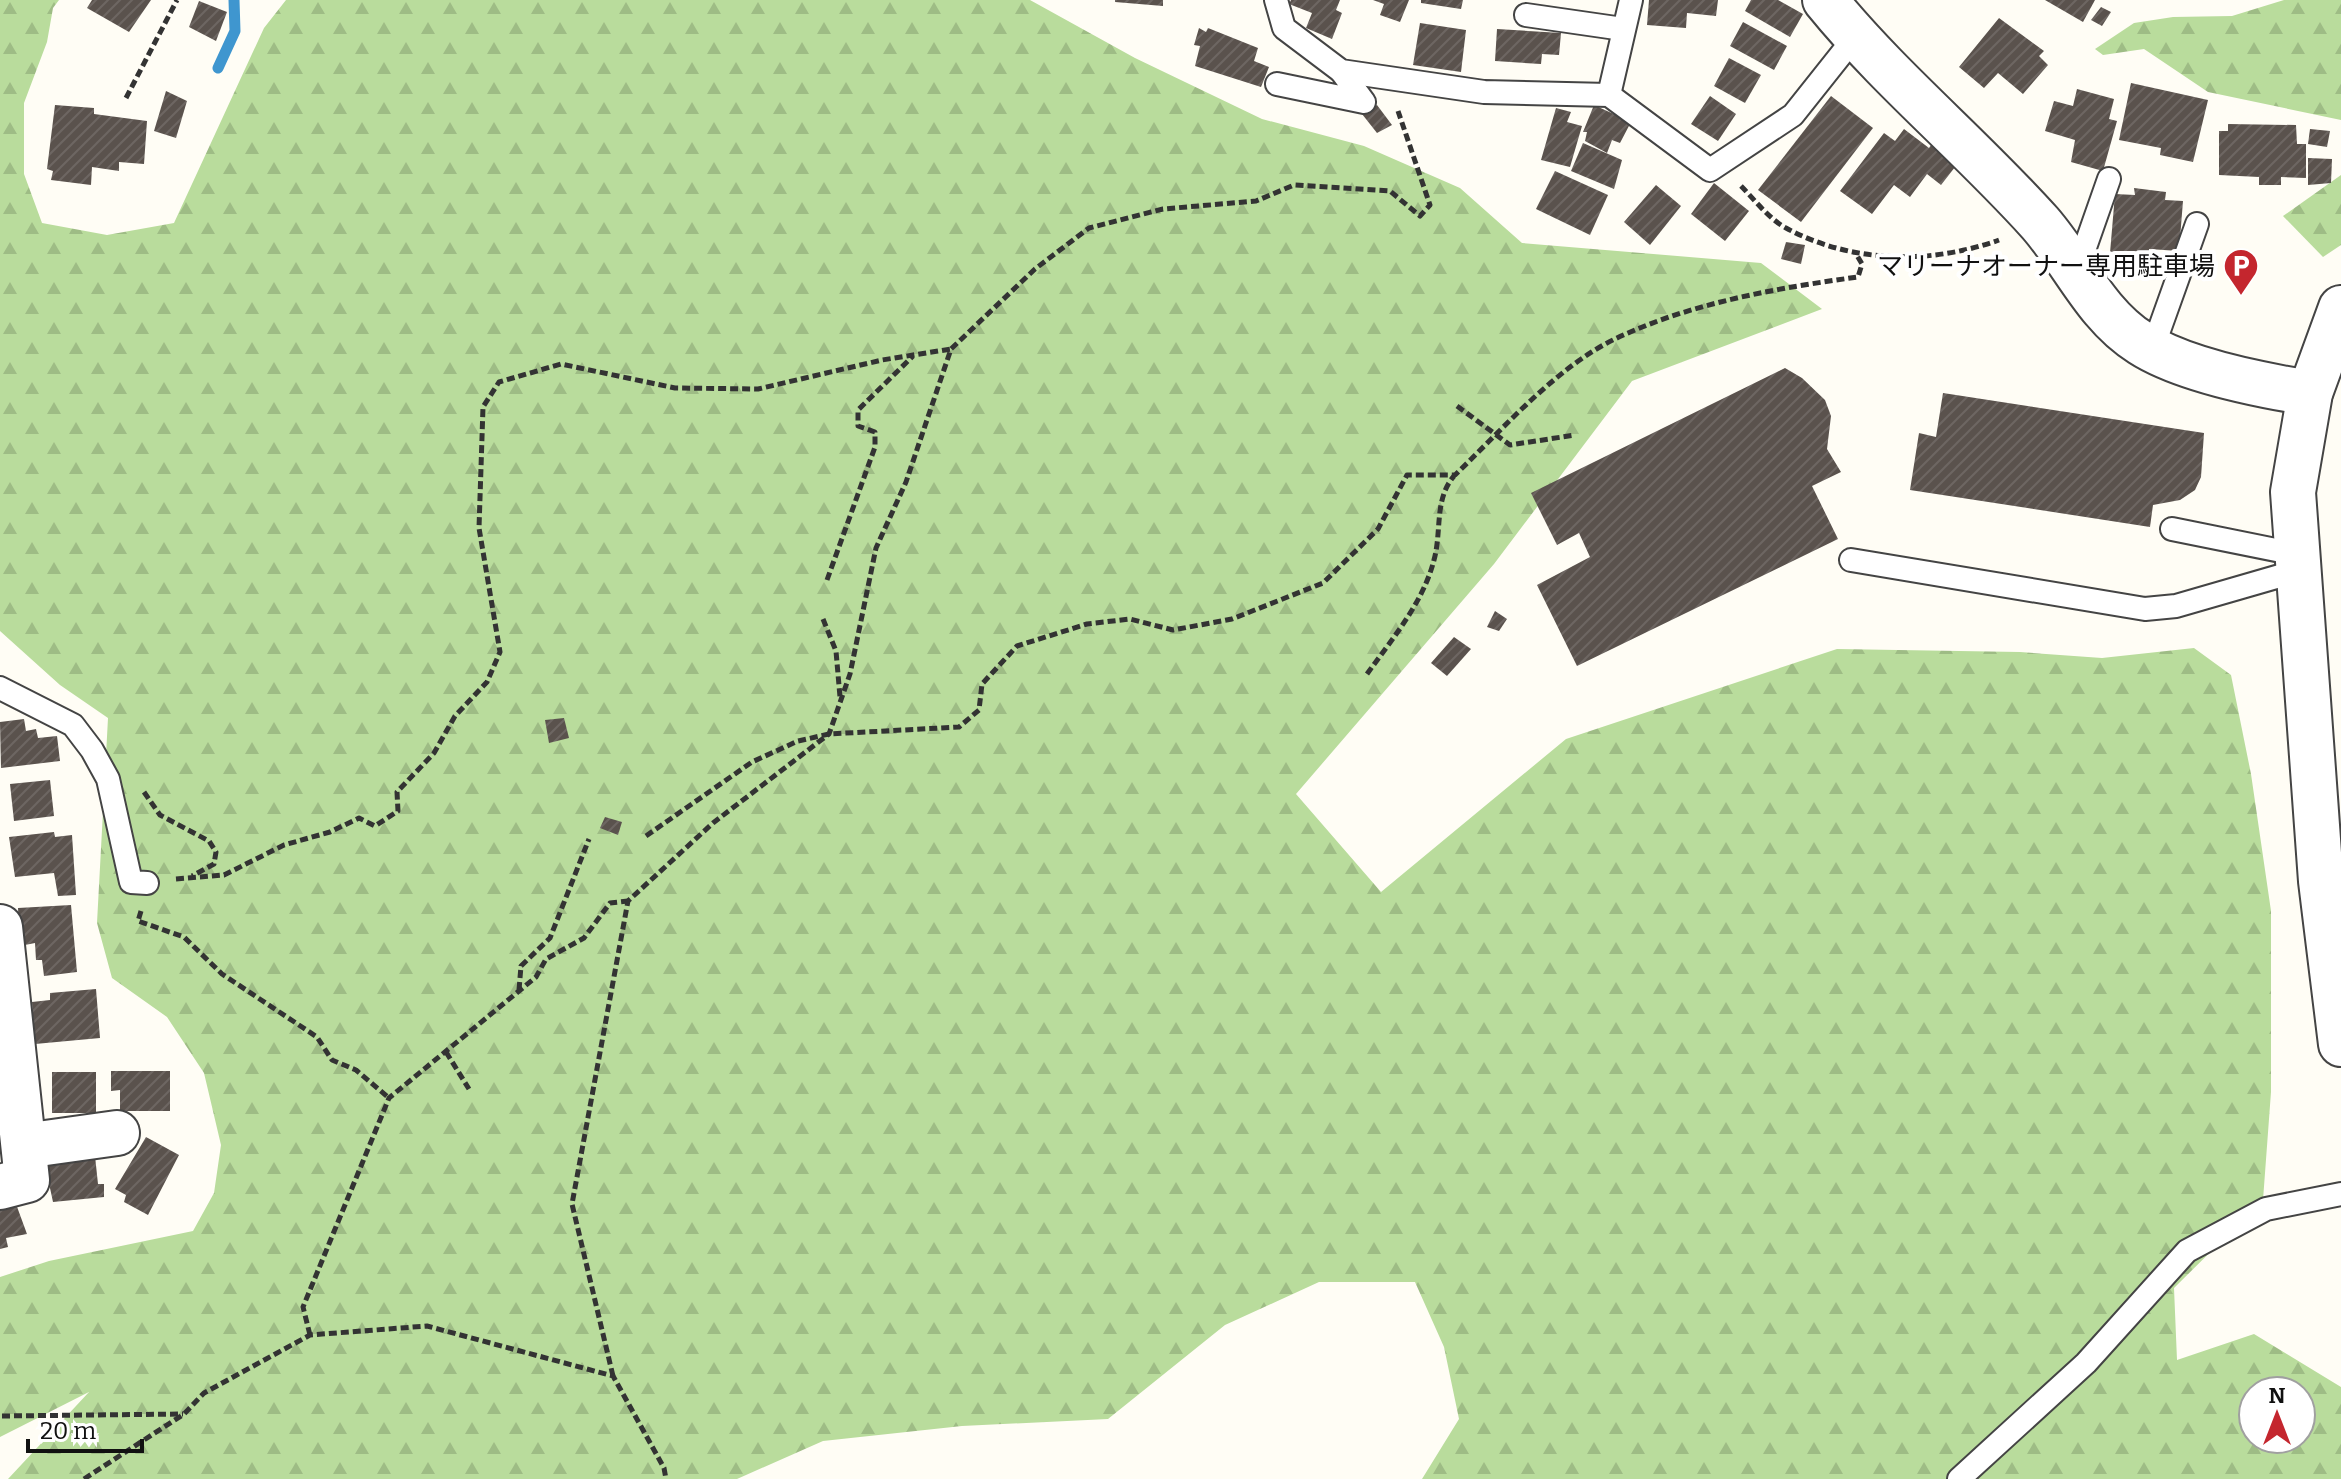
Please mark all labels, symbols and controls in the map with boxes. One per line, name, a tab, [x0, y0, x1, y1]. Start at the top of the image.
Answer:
parking icon: マリーナオーナー専用駐車場	[2222, 247, 2260, 297]
place label: マリーナオーナー専用駐車場	[1877, 251, 2215, 282]
north arrow	[2237, 1375, 2317, 1455]
text: N	[2269, 1382, 2286, 1409]
scale bar	[28, 1403, 142, 1453]
text: 20 m	[40, 1417, 96, 1445]

